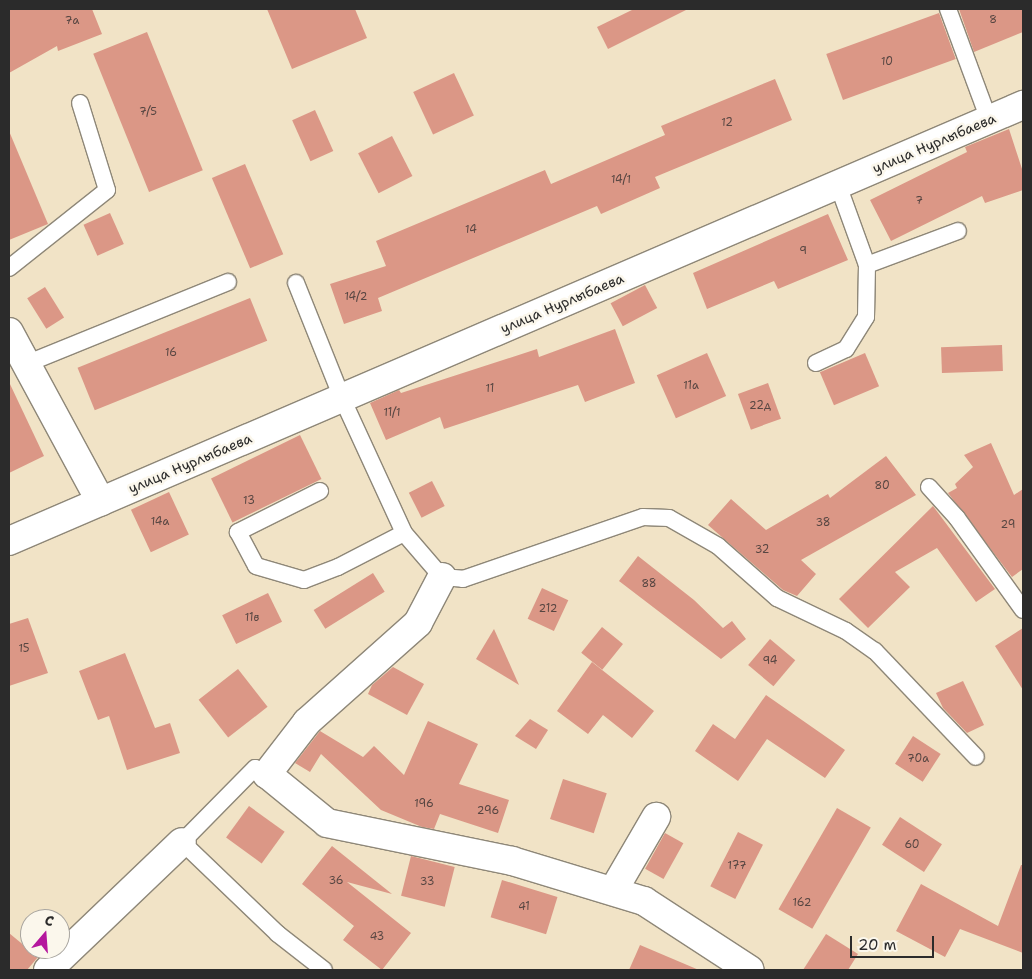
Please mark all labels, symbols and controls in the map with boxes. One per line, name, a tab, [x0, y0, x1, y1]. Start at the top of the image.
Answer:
house number: 8	[989, 13, 997, 27]
house number: 7а	[65, 14, 79, 28]
house number: 10	[881, 55, 893, 69]
house number: 7/5	[139, 105, 157, 119]
street label: улица Нурлыбаева	[870, 109, 998, 177]
house number: 12	[721, 116, 733, 130]
house number: 14/1	[611, 173, 631, 187]
house number: 7	[915, 194, 923, 208]
house number: 14	[465, 223, 477, 237]
house number: 9	[799, 244, 807, 258]
street label: улица Нурлыбаева	[498, 269, 626, 337]
house number: 14/2	[344, 290, 368, 304]
house number: 16	[165, 346, 177, 360]
house number: 11а	[683, 379, 699, 393]
house number: 11	[486, 382, 494, 396]
house number: 22д	[749, 399, 771, 413]
house number: 11/1	[384, 406, 400, 420]
street label: улица Нурлыбаева	[126, 429, 254, 497]
house number: 80	[874, 479, 890, 493]
house number: 13	[243, 494, 255, 508]
house number: 14а	[151, 515, 169, 529]
house number: 38	[815, 516, 831, 530]
house number: 29	[1001, 518, 1015, 532]
house number: 32	[755, 543, 769, 557]
house number: 88	[641, 577, 657, 591]
house number: 212	[539, 602, 557, 616]
house number: 11в	[245, 611, 259, 625]
house number: 15	[18, 642, 30, 656]
house number: 94	[763, 654, 777, 668]
house number: 70а	[907, 752, 929, 766]
house number: 196	[414, 797, 434, 811]
house number: 296	[477, 804, 499, 818]
house number: 60	[904, 838, 920, 852]
house number: 177	[728, 859, 746, 873]
house number: 36	[328, 874, 344, 888]
house number: 33	[420, 875, 434, 889]
house number: 162	[793, 896, 811, 910]
house number: 41	[518, 900, 530, 914]
north arrow	[20, 909, 70, 959]
text: С	[42, 911, 56, 931]
scale bar	[852, 926, 936, 958]
house number: 43	[370, 930, 384, 944]
text: 20 m	[858, 935, 897, 955]

